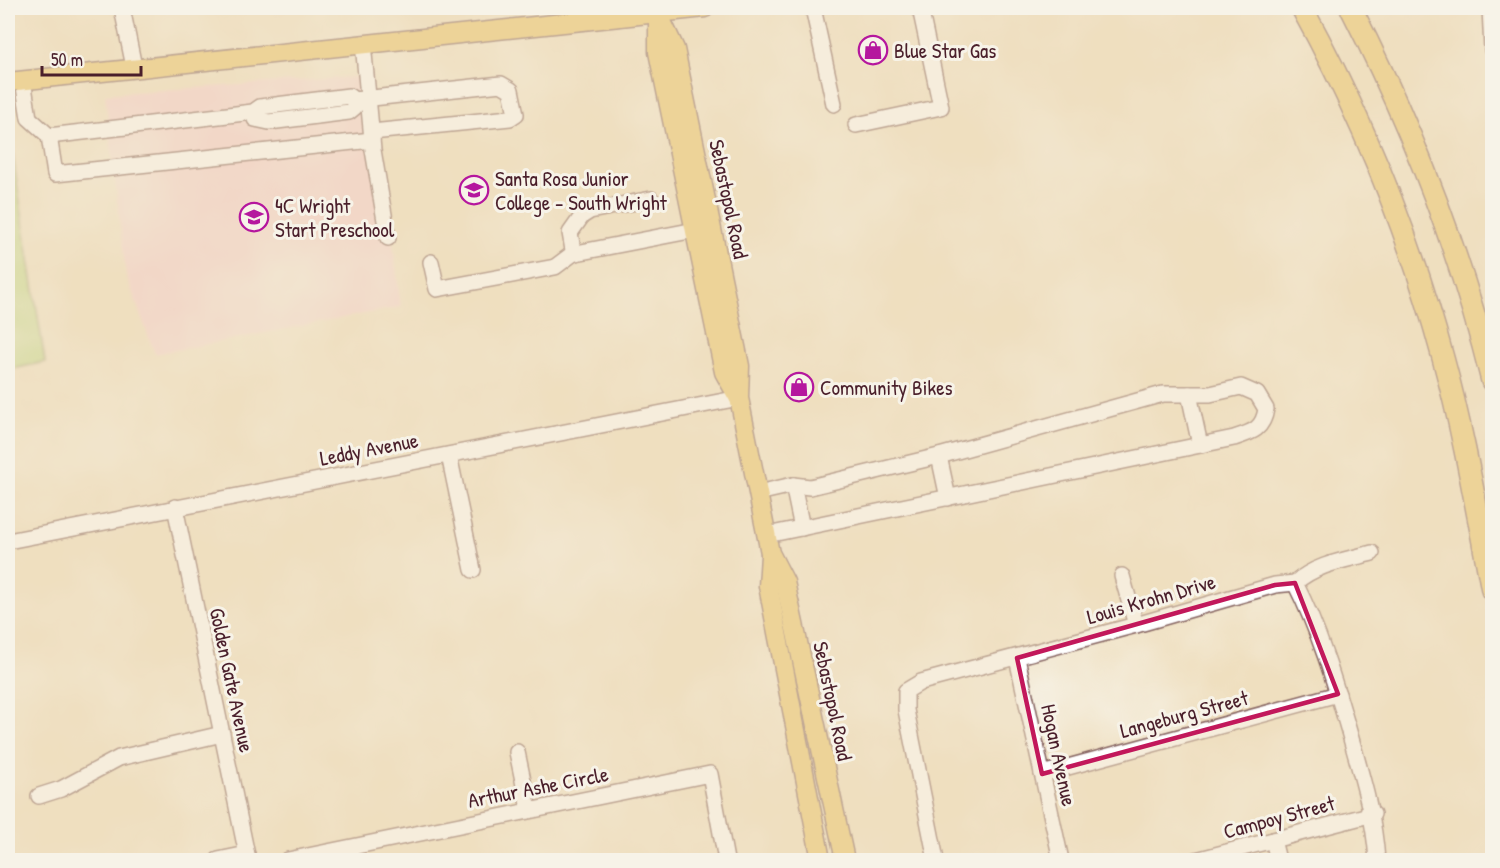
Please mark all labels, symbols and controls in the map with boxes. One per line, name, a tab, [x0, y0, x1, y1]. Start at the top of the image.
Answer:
shop icon: Blue Star Gas	[857, 34, 889, 66]
place label: Blue Star Gas	[894, 36, 996, 65]
scale bar	[42, 39, 141, 77]
text: 50 m	[51, 47, 83, 72]
street label: Sebastopol Road	[702, 137, 756, 261]
place label: Santa Rosa Junior College - South Wright	[495, 164, 667, 217]
school or university icon: Santa Rosa Junior College - South Wright	[458, 174, 490, 206]
place label: 4C Wright Start Preschool	[275, 191, 395, 244]
school or university icon: 4C Wright Start Preschool	[238, 201, 270, 233]
shop icon: Community Bikes	[783, 371, 815, 403]
place label: Community Bikes	[820, 373, 953, 402]
street label: Leddy Avenue	[317, 425, 421, 473]
street label: Louis Krohn Drive	[1083, 567, 1219, 631]
street label: Golden Gate Avenue	[203, 605, 261, 755]
street label: Sebastopol Road	[806, 639, 860, 763]
street label: Langeburg Street	[1117, 683, 1252, 745]
street label: Hogan Avenue	[1034, 701, 1084, 809]
street label: Arthur Ashe Circle	[465, 759, 611, 815]
street label: Campoy Street	[1220, 788, 1339, 846]

